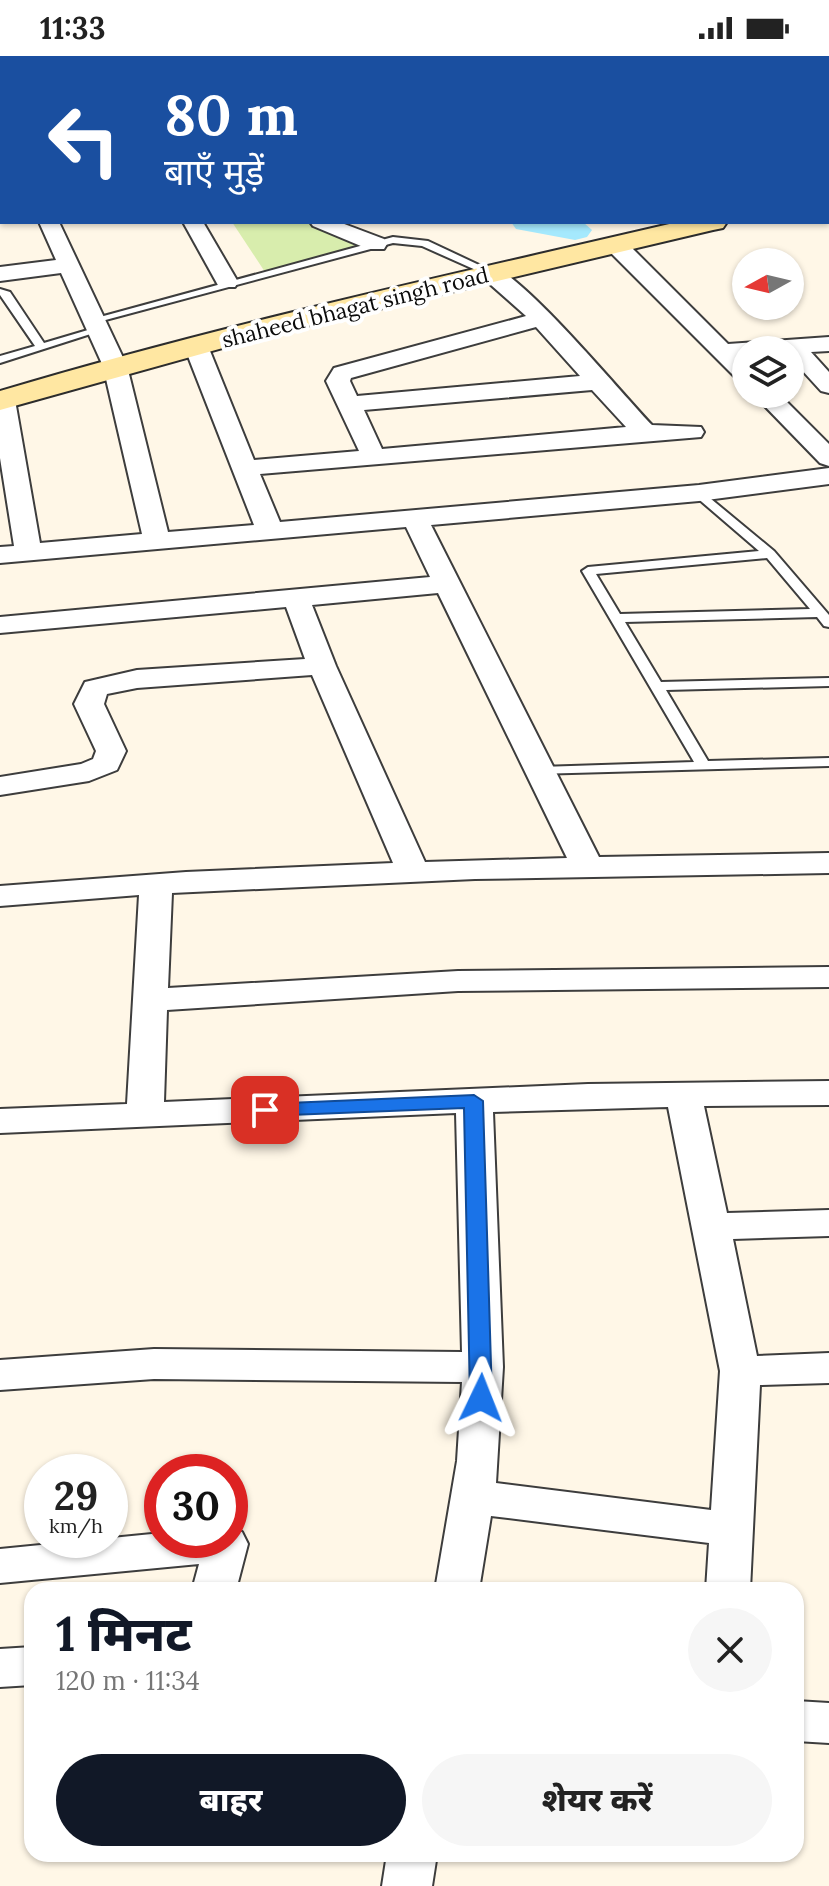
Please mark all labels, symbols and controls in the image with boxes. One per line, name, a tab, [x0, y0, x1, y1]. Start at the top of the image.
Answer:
text: 11:33	[40, 9, 105, 47]
text: 80 m	[164, 79, 298, 150]
icon: left	[32, 88, 136, 192]
text: बाएँ मुड़ें	[164, 149, 264, 195]
north arrow	[732, 248, 804, 320]
map controls	[732, 248, 804, 408]
street label: shaheed bhagat singh road	[219, 260, 491, 354]
button: layers	[732, 336, 804, 408]
pin	[231, 1076, 299, 1144]
icon: arrive	[243, 1088, 287, 1132]
position arrow	[439, 1356, 523, 1440]
speed limit sign: 30	[144, 1454, 248, 1558]
text: 29	[54, 1470, 98, 1521]
text: km/h	[49, 1513, 103, 1538]
text: 1 मिनट	[56, 1603, 191, 1664]
button: close	[688, 1608, 772, 1692]
text: 120 m · 11:34	[56, 1664, 200, 1697]
button: बाहर	[56, 1754, 406, 1846]
button: शेयर करें	[422, 1754, 772, 1846]

